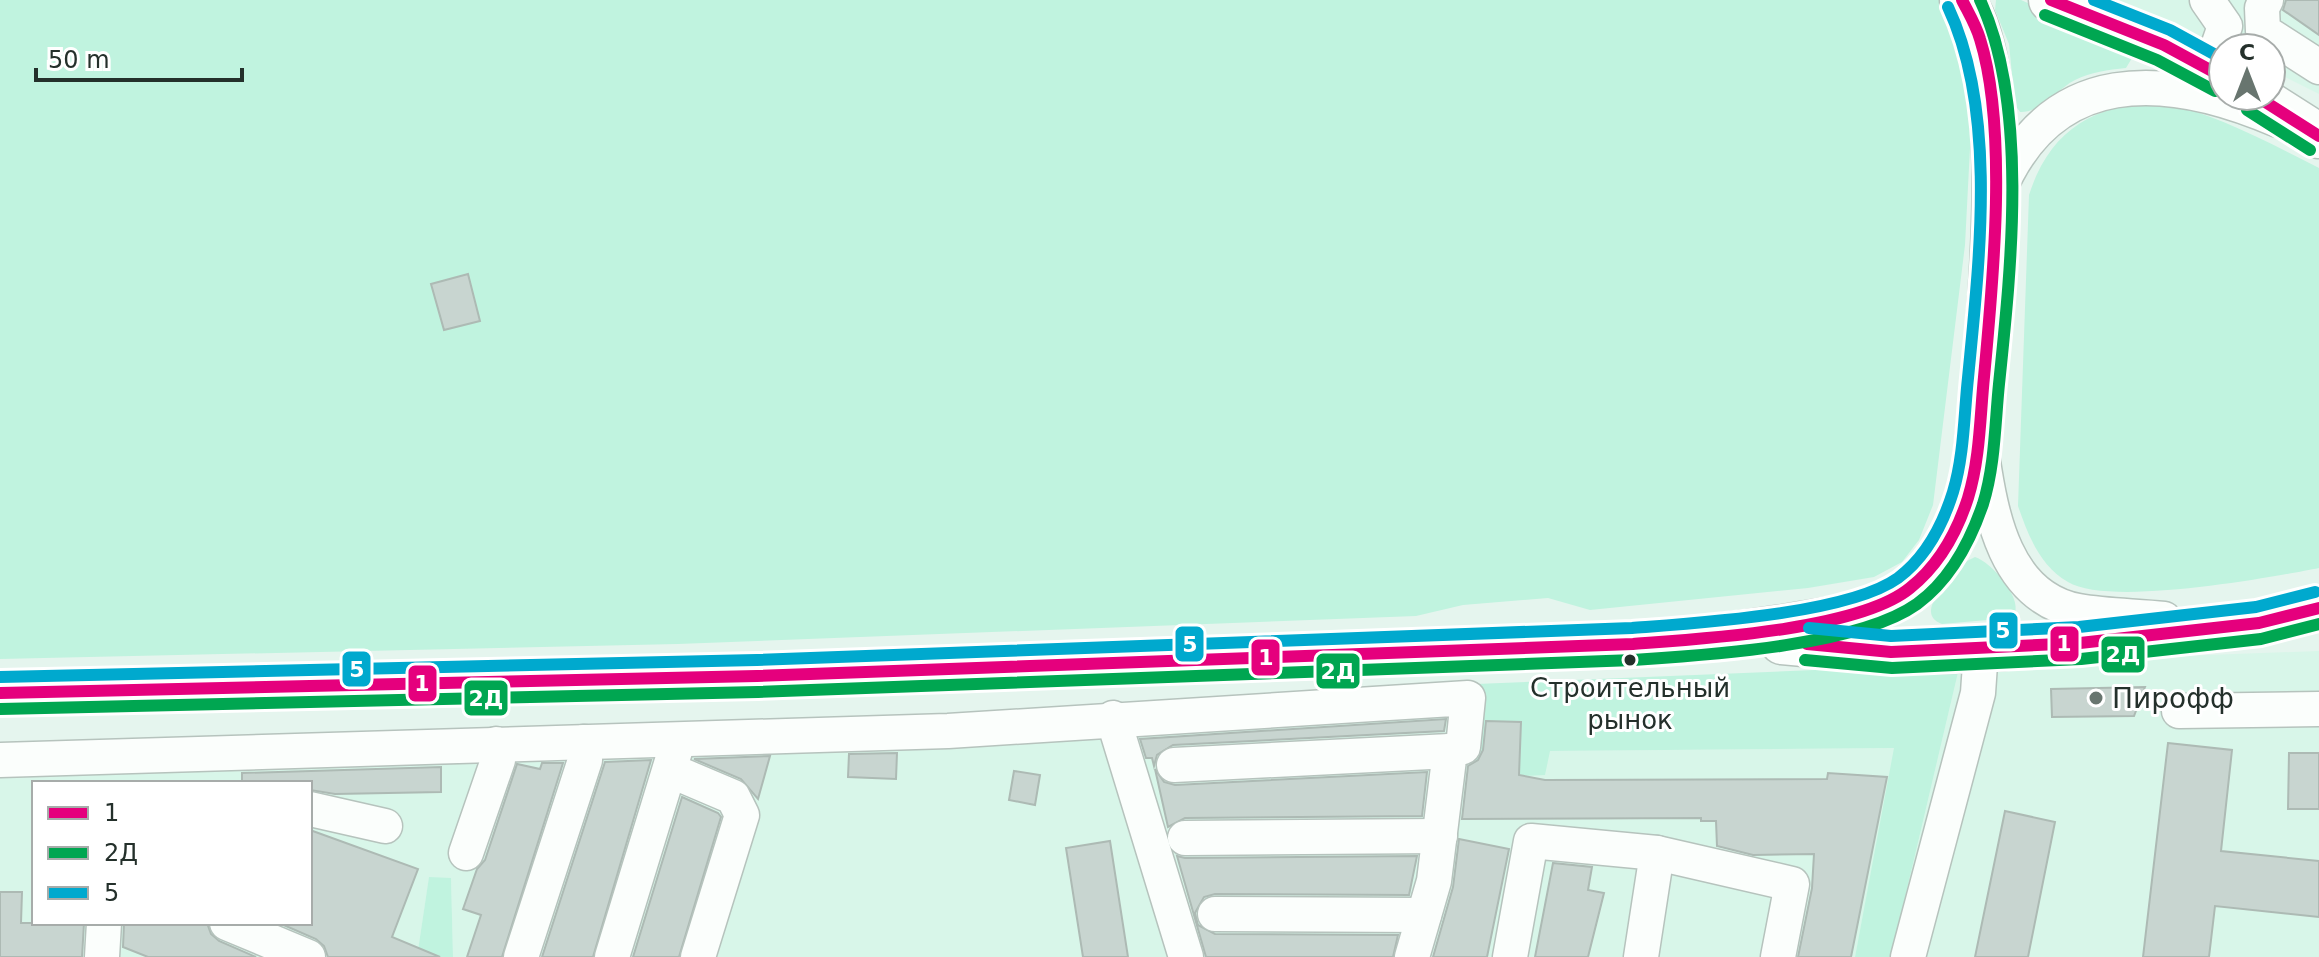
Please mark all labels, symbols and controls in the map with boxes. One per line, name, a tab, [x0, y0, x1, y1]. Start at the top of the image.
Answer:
scale bar	[36, 32, 242, 82]
north arrow	[2207, 32, 2287, 112]
text: С	[2239, 40, 2255, 65]
text: 50 m	[48, 46, 110, 74]
line badge: 5	[1988, 611, 2019, 650]
text: 5	[1995, 618, 2011, 643]
line badge: 5	[1174, 625, 1205, 663]
line badge: 1	[2049, 625, 2080, 663]
text: 1	[2056, 631, 2072, 656]
text: 5	[1182, 632, 1198, 657]
line badge: 2Д	[2100, 635, 2146, 674]
line badge: 1	[1250, 638, 1281, 677]
text: 2Д	[2106, 642, 2140, 667]
text: 1	[1258, 645, 1274, 670]
line badge: 5	[341, 650, 372, 688]
line badge: 2Д	[1315, 652, 1361, 690]
marker: Строительный рынок	[1622, 652, 1638, 668]
text: 5	[349, 657, 365, 682]
text: 2Д	[1321, 659, 1355, 684]
line badge: 1	[407, 664, 438, 703]
text: 1	[414, 671, 430, 696]
place label: Строительный рынок	[1530, 673, 1730, 735]
line badge: 2Д	[463, 679, 509, 717]
place label: Пирофф	[2112, 682, 2234, 715]
text: 2Д	[469, 686, 503, 711]
marker: Пирофф	[2087, 689, 2105, 707]
legend	[32, 781, 312, 925]
text: 1	[104, 799, 119, 827]
text: 2Д	[104, 839, 138, 867]
text: 5	[104, 879, 119, 907]

